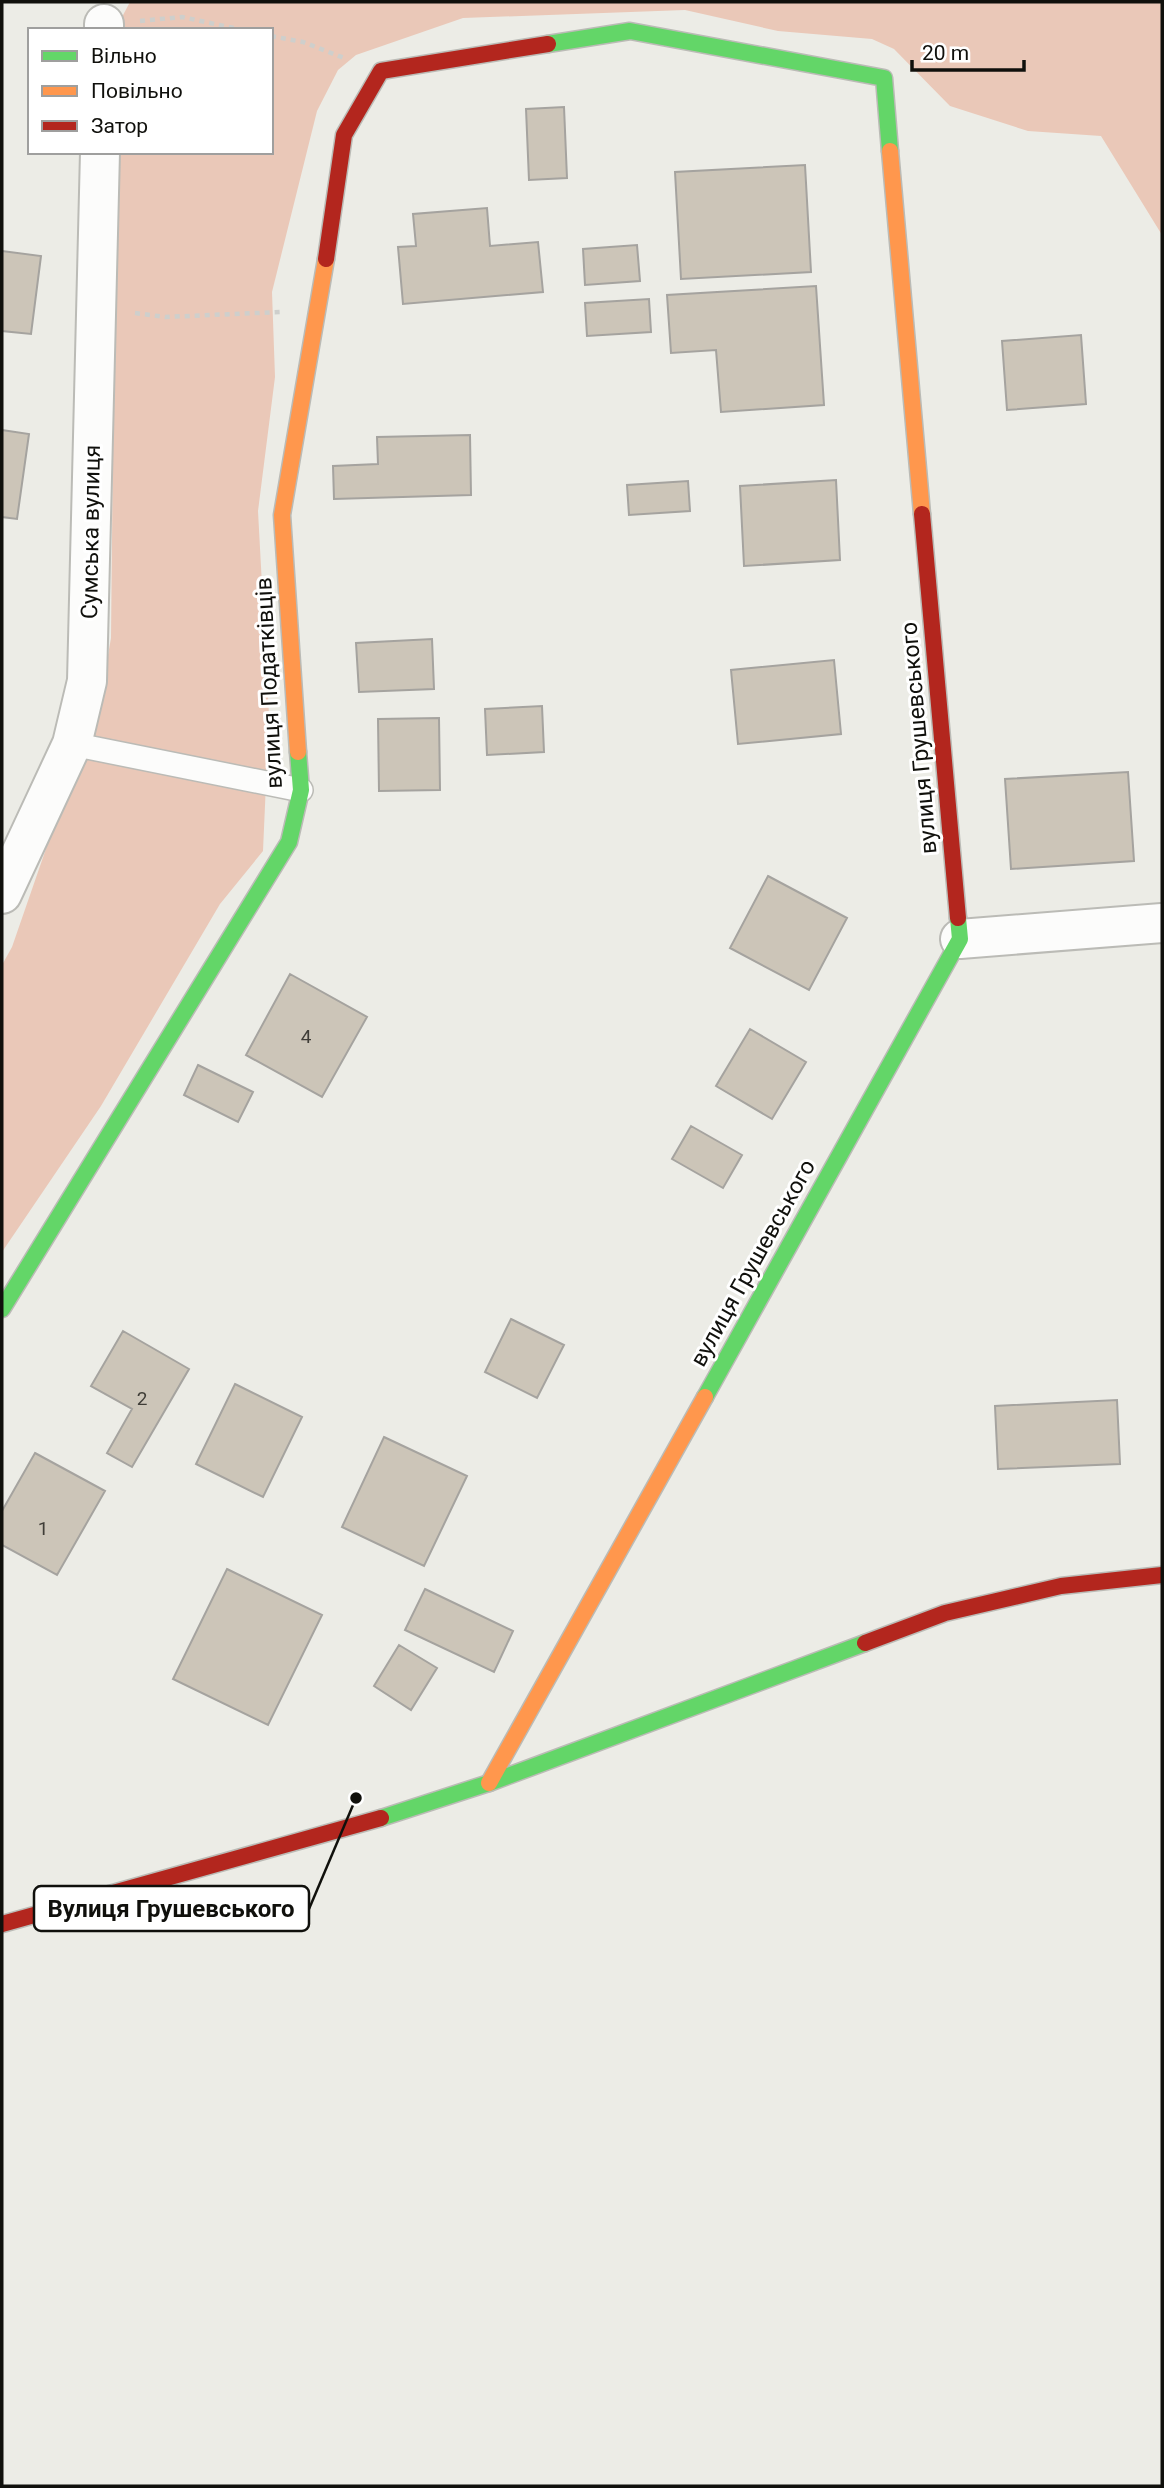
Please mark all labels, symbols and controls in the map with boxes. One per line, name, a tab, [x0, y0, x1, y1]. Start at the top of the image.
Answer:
legend	[28, 28, 273, 154]
scale bar	[912, 28, 1024, 72]
text: 20 m	[922, 41, 969, 65]
text: Вільно	[91, 44, 157, 68]
text: Повільно	[91, 79, 183, 103]
text: Затор	[91, 114, 148, 138]
street label: Сумська вулиця	[76, 445, 106, 619]
street label: вулиця Податківців	[250, 577, 288, 789]
street label: вулиця Грушевського	[895, 621, 943, 855]
house number: 4	[301, 1025, 312, 1048]
street label: вулиця Грушевського	[685, 1155, 821, 1371]
house number: 2	[137, 1387, 147, 1410]
house number: 1	[38, 1517, 48, 1540]
callout: Вулиця Грушевського	[34, 1886, 309, 1931]
text: Вулиця Грушевського	[47, 1895, 295, 1923]

